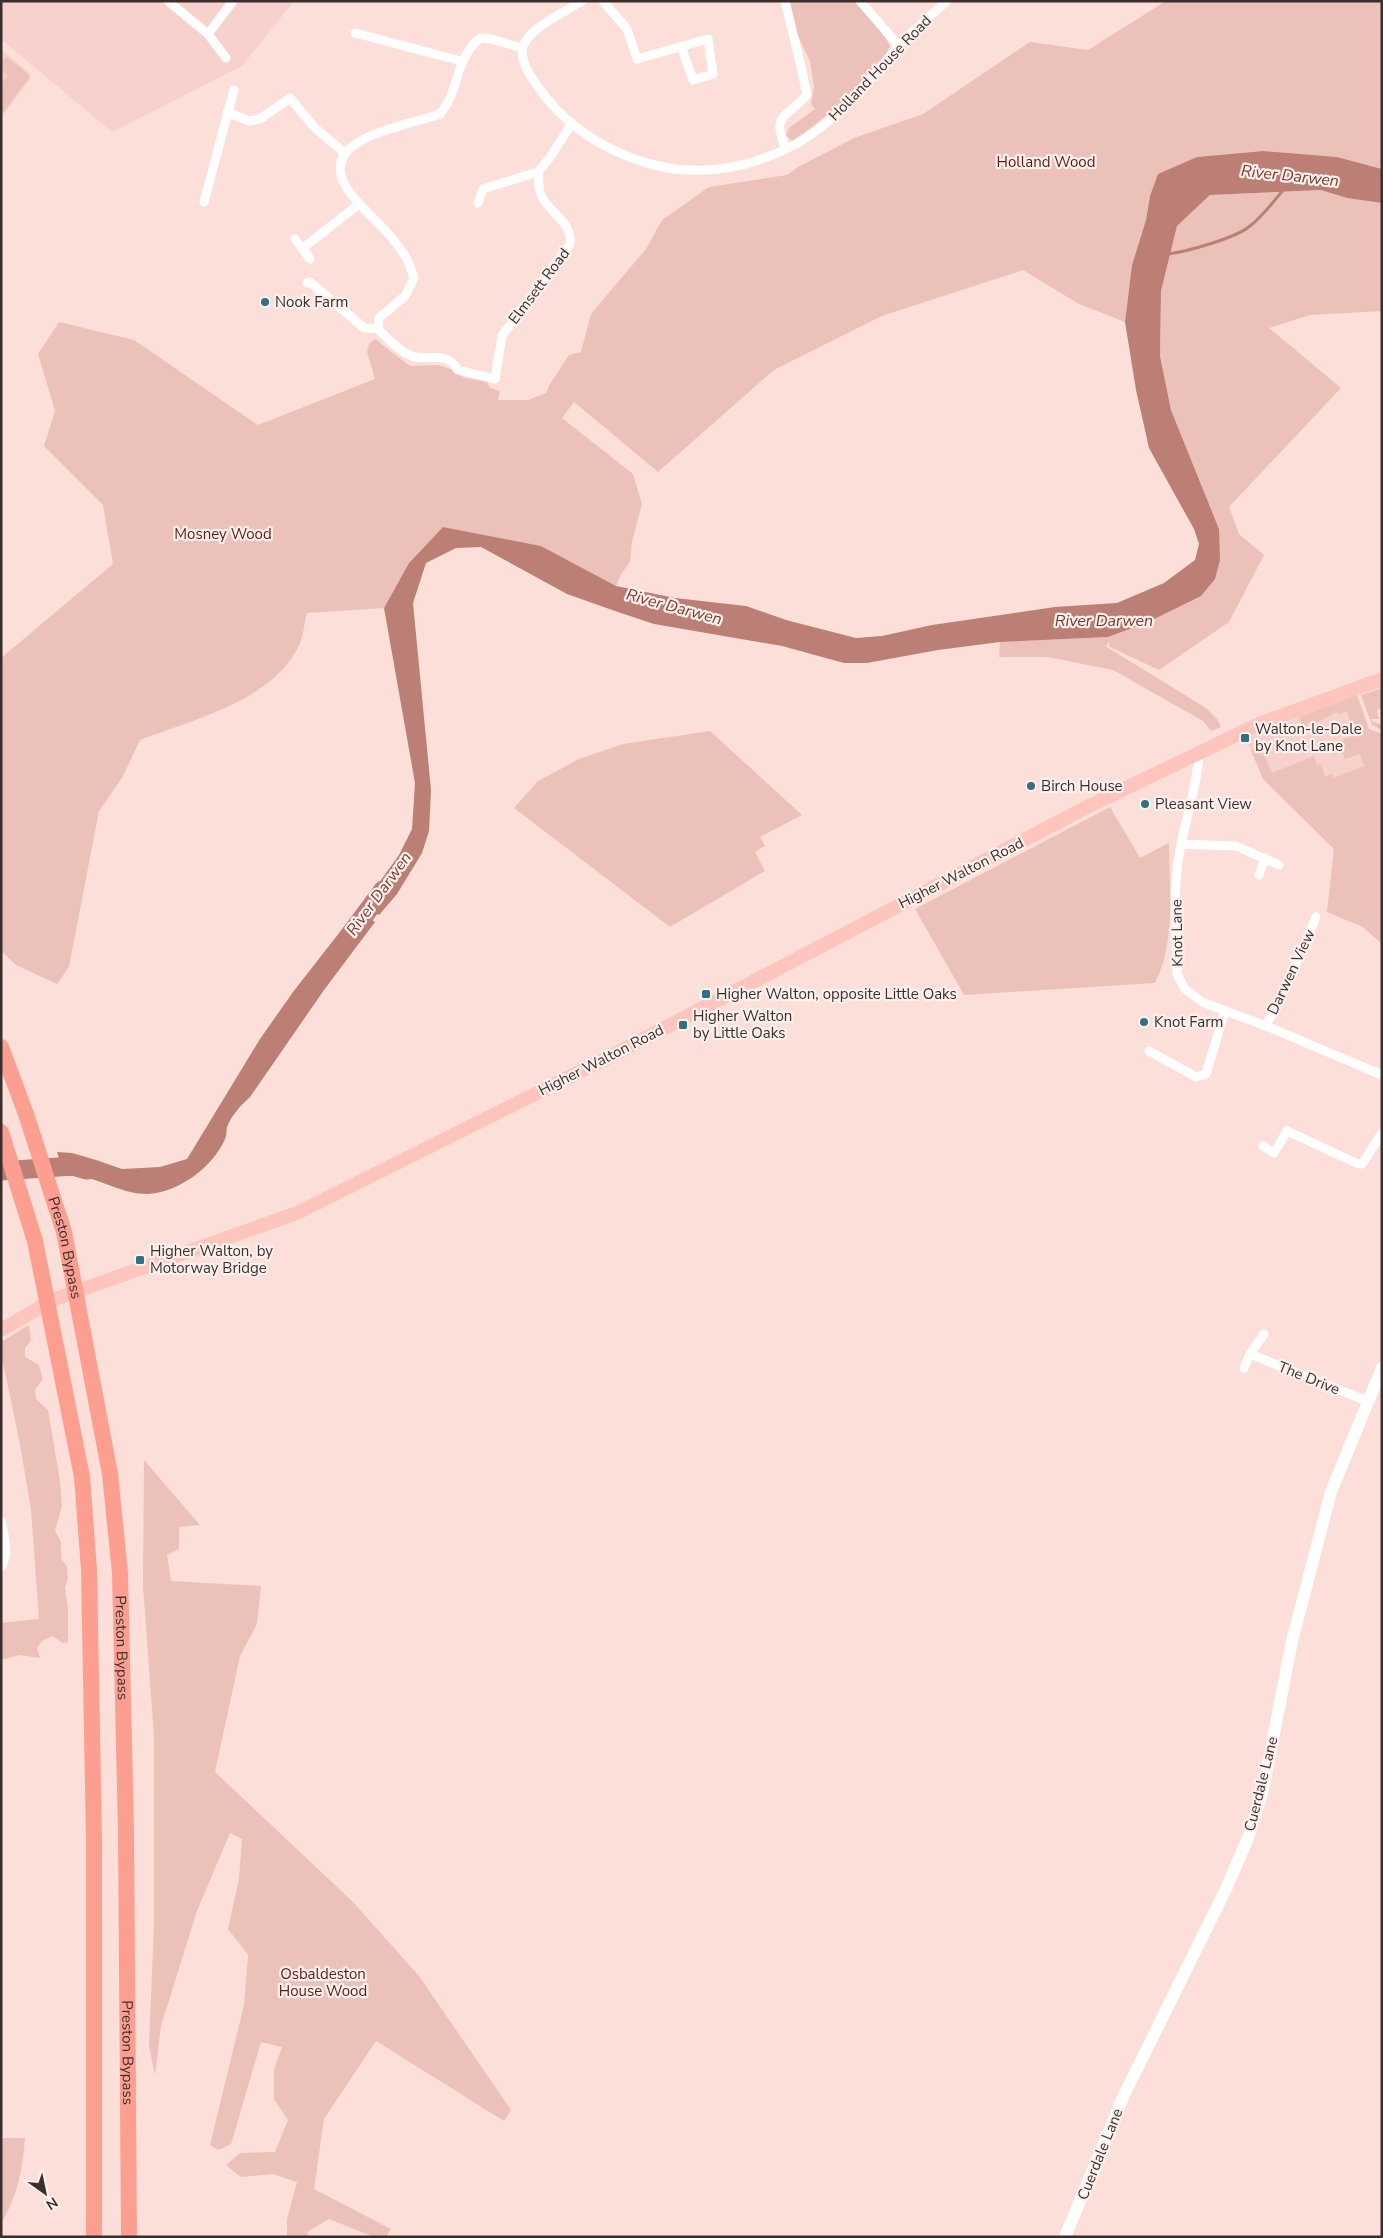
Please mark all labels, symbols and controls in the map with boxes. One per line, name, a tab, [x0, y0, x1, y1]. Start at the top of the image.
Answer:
street label: Holland House Road	[824, 11, 936, 125]
park label: Holland Wood	[997, 152, 1095, 172]
water label: River Darwen	[1240, 160, 1340, 192]
street label: Elmsett Road	[504, 244, 574, 328]
place label: Nook Farm	[275, 292, 348, 312]
marker: Nook Farm	[259, 296, 271, 308]
park label: Mosney Wood	[174, 524, 272, 544]
water label: River Darwen	[624, 584, 724, 630]
water label: River Darwen	[1055, 610, 1153, 632]
place label: Walton-le-Dale by Knot Lane	[1255, 719, 1362, 756]
marker: Walton-le-Dale by Knot Lane	[1239, 732, 1251, 744]
place label: Birch House	[1041, 776, 1123, 796]
marker: Birch House	[1025, 780, 1037, 792]
place label: Pleasant View	[1155, 794, 1252, 814]
marker: Pleasant View	[1139, 798, 1151, 810]
street label: Higher Walton Road	[895, 833, 1027, 913]
water label: River Darwen	[341, 848, 417, 940]
street label: Knot Lane	[1166, 899, 1188, 967]
street label: Darwen View	[1262, 926, 1320, 1018]
place label: Higher Walton, opposite Little Oaks	[716, 984, 957, 1004]
marker: Higher Walton, opposite Little Oaks	[700, 988, 712, 1000]
place label: Higher Walton by Little Oaks	[693, 1006, 792, 1043]
place label: Knot Farm	[1154, 1012, 1223, 1032]
marker: Knot Farm	[1138, 1016, 1150, 1028]
marker: Higher Walton by Little Oaks	[677, 1019, 689, 1031]
street label: Higher Walton Road	[535, 1020, 667, 1100]
street label: Preston Bypass	[43, 1194, 86, 1301]
place label: Higher Walton, by Motorway Bridge	[150, 1241, 273, 1278]
marker: Higher Walton, by Motorway Bridge	[134, 1254, 146, 1266]
street label: The Drive	[1275, 1357, 1343, 1399]
street label: Preston Bypass	[111, 1595, 133, 1700]
street label: Cuerdale Lane	[1240, 1734, 1282, 1834]
park label: Osbaldeston House Wood	[279, 1964, 367, 2001]
street label: Preston Bypass	[117, 2000, 138, 2105]
street label: Cuerdale Lane	[1073, 2105, 1127, 2203]
north arrow	[20, 2168, 70, 2218]
text: N	[42, 2193, 61, 2214]

